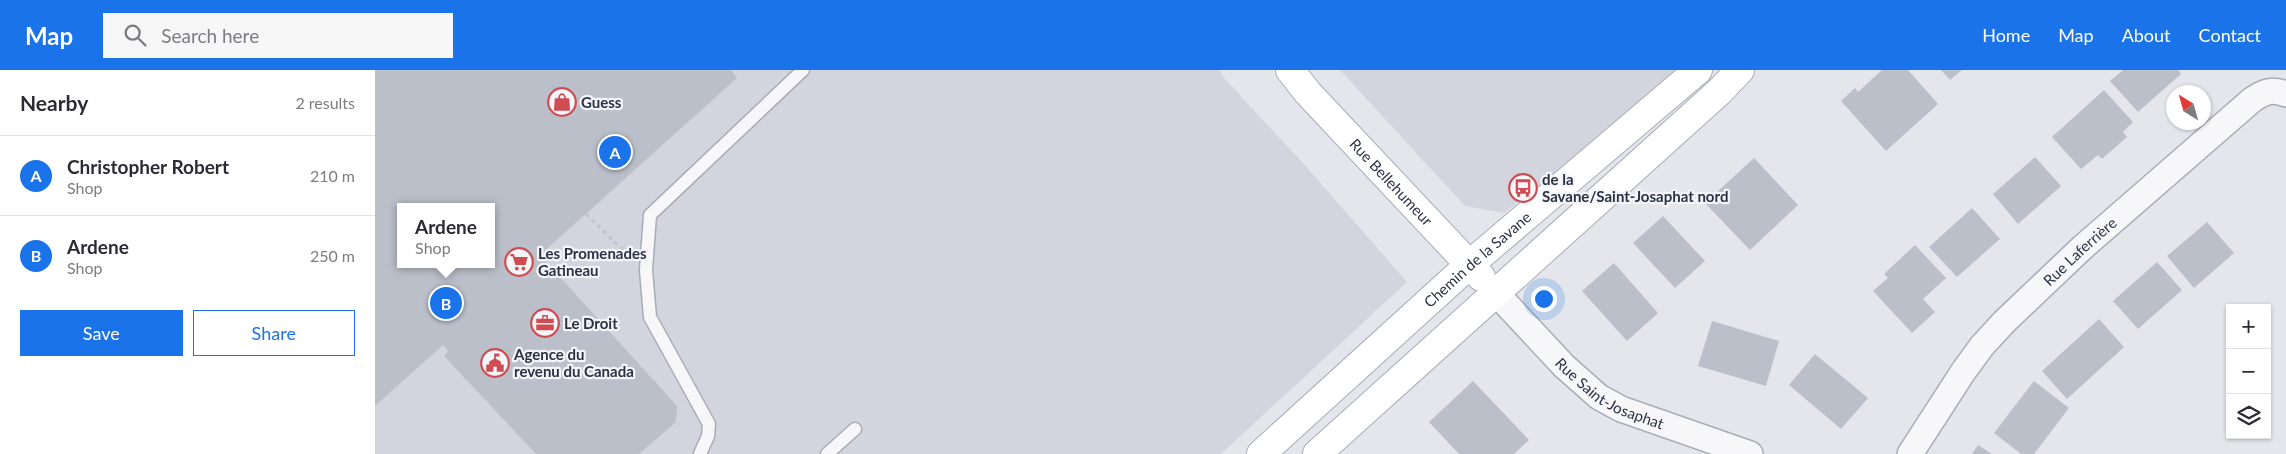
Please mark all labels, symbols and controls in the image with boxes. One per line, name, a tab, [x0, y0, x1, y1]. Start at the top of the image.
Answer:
search box	[103, 13, 453, 58]
text: Map	[25, 21, 73, 50]
icon: search	[121, 21, 149, 49]
text: Search here	[161, 24, 259, 47]
text: Home	[1982, 24, 2030, 46]
text: Map	[2058, 24, 2094, 46]
text: About	[2122, 24, 2171, 46]
text: Contact	[2199, 24, 2261, 46]
north arrow	[2166, 85, 2211, 130]
shop icon: Guess	[547, 87, 577, 117]
text: Nearby	[20, 90, 88, 115]
text: 2 results	[295, 93, 355, 112]
place label: Guess	[581, 93, 622, 111]
pin: A	[599, 133, 631, 171]
street label: Rue Bellehumeur	[1346, 135, 1437, 229]
text: Christopher Robert	[67, 155, 229, 178]
text: A	[30, 166, 42, 185]
text: 210 m	[310, 166, 355, 185]
place label: de la Savane/Saint-Josaphat nord	[1542, 170, 1728, 205]
bus stop icon: de la Savane/Saint-Josaphat nord	[1508, 173, 1538, 203]
text: Shop	[67, 178, 103, 197]
popup	[397, 203, 495, 268]
street label: Chemin de la Savane	[1420, 207, 1534, 311]
street label: Rue Laferrière	[2039, 213, 2120, 289]
text: Ardene	[415, 215, 477, 238]
text: Ardene	[67, 235, 129, 258]
text: Shop	[415, 238, 451, 257]
place label: Les Promenades Gatineau	[538, 244, 647, 279]
text: B	[31, 246, 41, 265]
text: 250 m	[310, 246, 355, 265]
supermarket icon: Les Promenades Gatineau	[504, 247, 534, 277]
text: Shop	[67, 258, 103, 277]
pin: B	[430, 284, 462, 322]
your location	[1531, 286, 1557, 312]
map controls	[2226, 304, 2271, 439]
button: +	[2226, 304, 2271, 349]
office icon: Le Droit	[530, 308, 560, 338]
button: Save	[20, 310, 183, 356]
button: Share	[193, 310, 355, 356]
place label: Le Droit	[564, 314, 618, 332]
place label: Agence du revenu du Canada	[513, 345, 634, 380]
public building icon: Agence du revenu du Canada	[480, 348, 510, 378]
button: −	[2226, 349, 2271, 394]
street label: Rue Saint-Josaphat	[1552, 354, 1667, 432]
button: layers	[2226, 394, 2271, 439]

